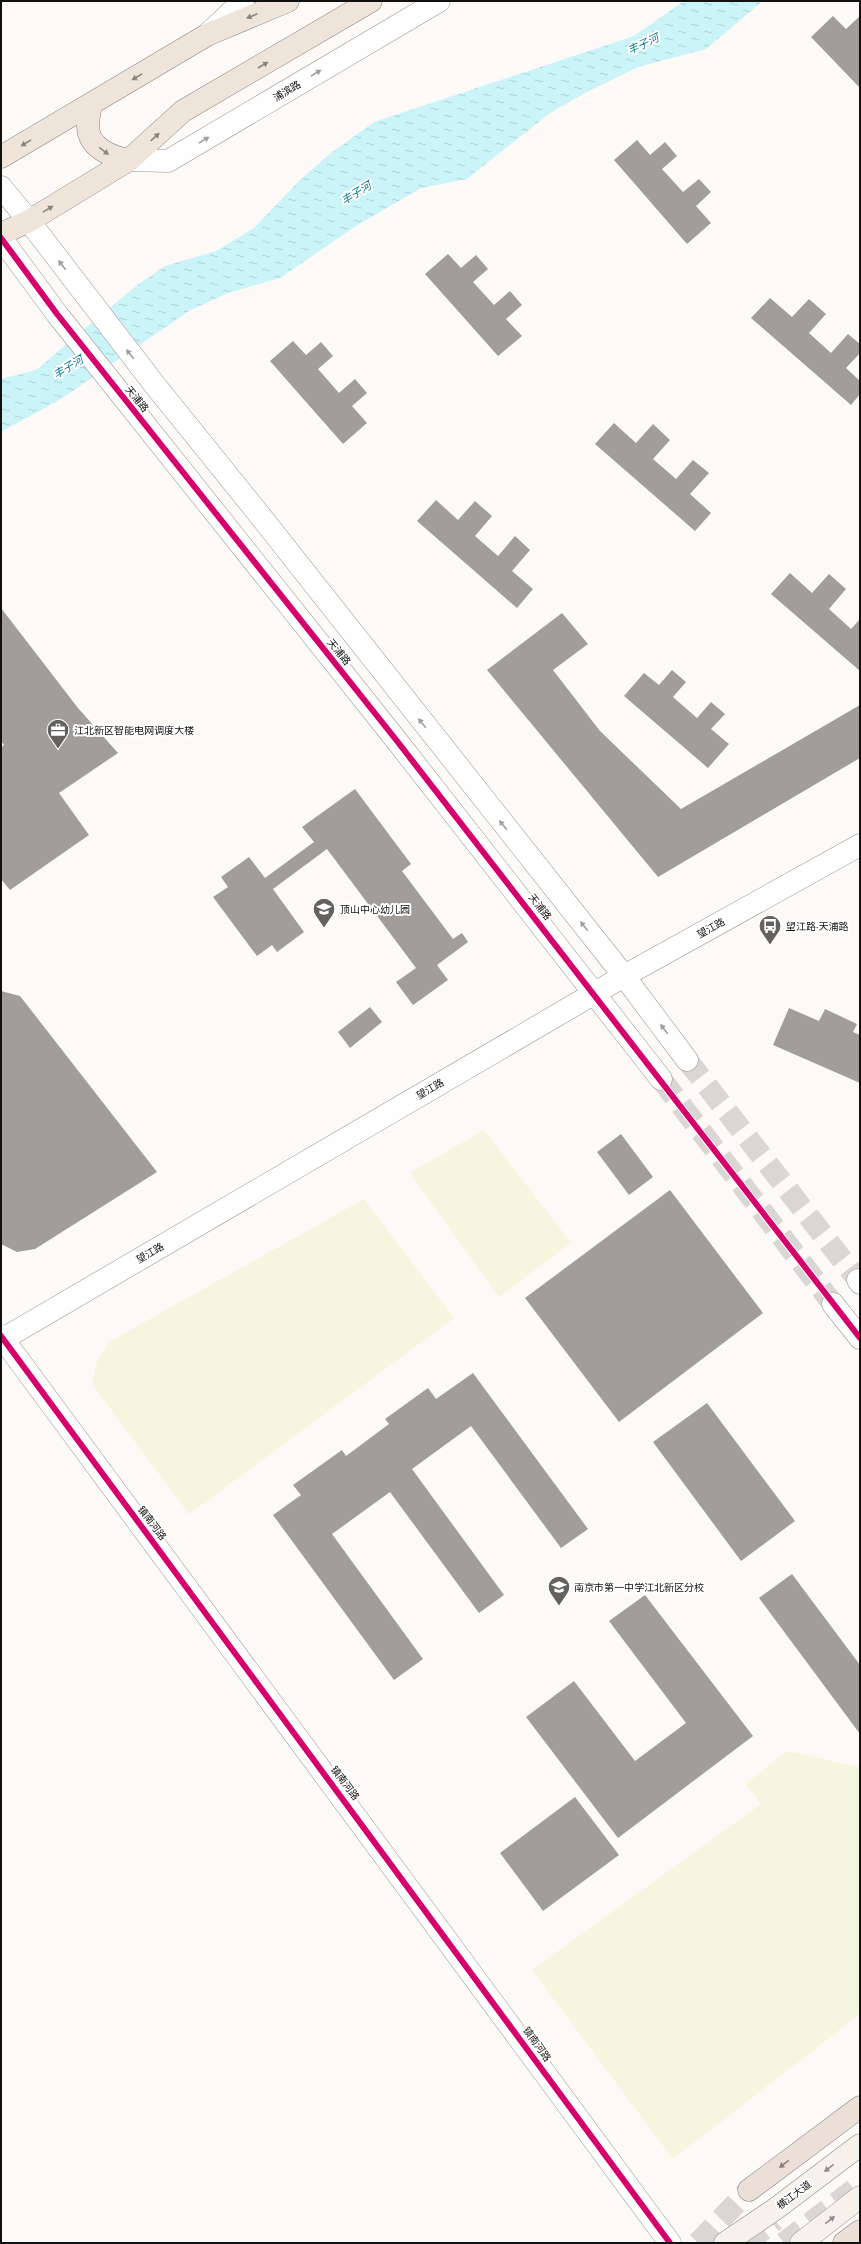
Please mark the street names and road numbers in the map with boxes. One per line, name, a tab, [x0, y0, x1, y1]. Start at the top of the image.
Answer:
street label: 浦滨路	[271, 79, 303, 103]
street label: 天浦路	[123, 384, 151, 414]
street label: 天浦路	[325, 637, 353, 667]
street label: 天浦路	[526, 892, 554, 922]
street label: 望江路	[695, 916, 727, 940]
street label: 望江路	[414, 1077, 446, 1101]
street label: 望江路	[134, 1241, 166, 1265]
street label: 镇南河路	[136, 1504, 168, 1542]
street label: 镇南河路	[329, 1764, 361, 1802]
street label: 镇南河路	[521, 2025, 553, 2063]
street label: 横江大道	[775, 2179, 813, 2211]

